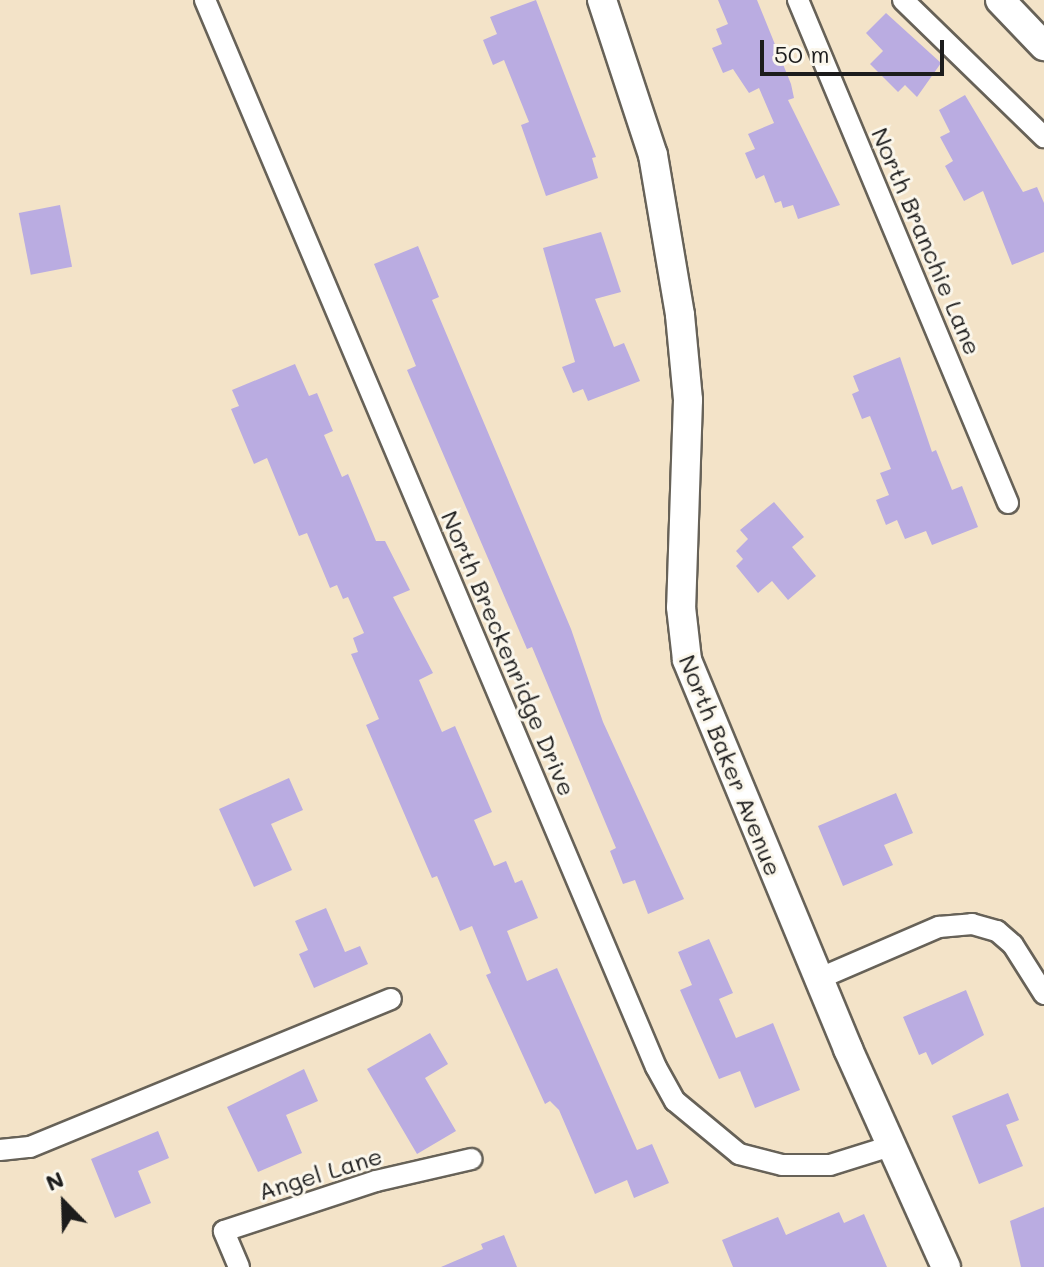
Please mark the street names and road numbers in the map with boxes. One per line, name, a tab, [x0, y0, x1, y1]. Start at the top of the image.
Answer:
street label: North Branchie Lane	[866, 123, 988, 359]
street label: North Breckenridge Drive	[436, 506, 582, 800]
street label: North Baker Avenue	[673, 650, 789, 880]
street label: Angel Lane	[255, 1141, 385, 1205]

